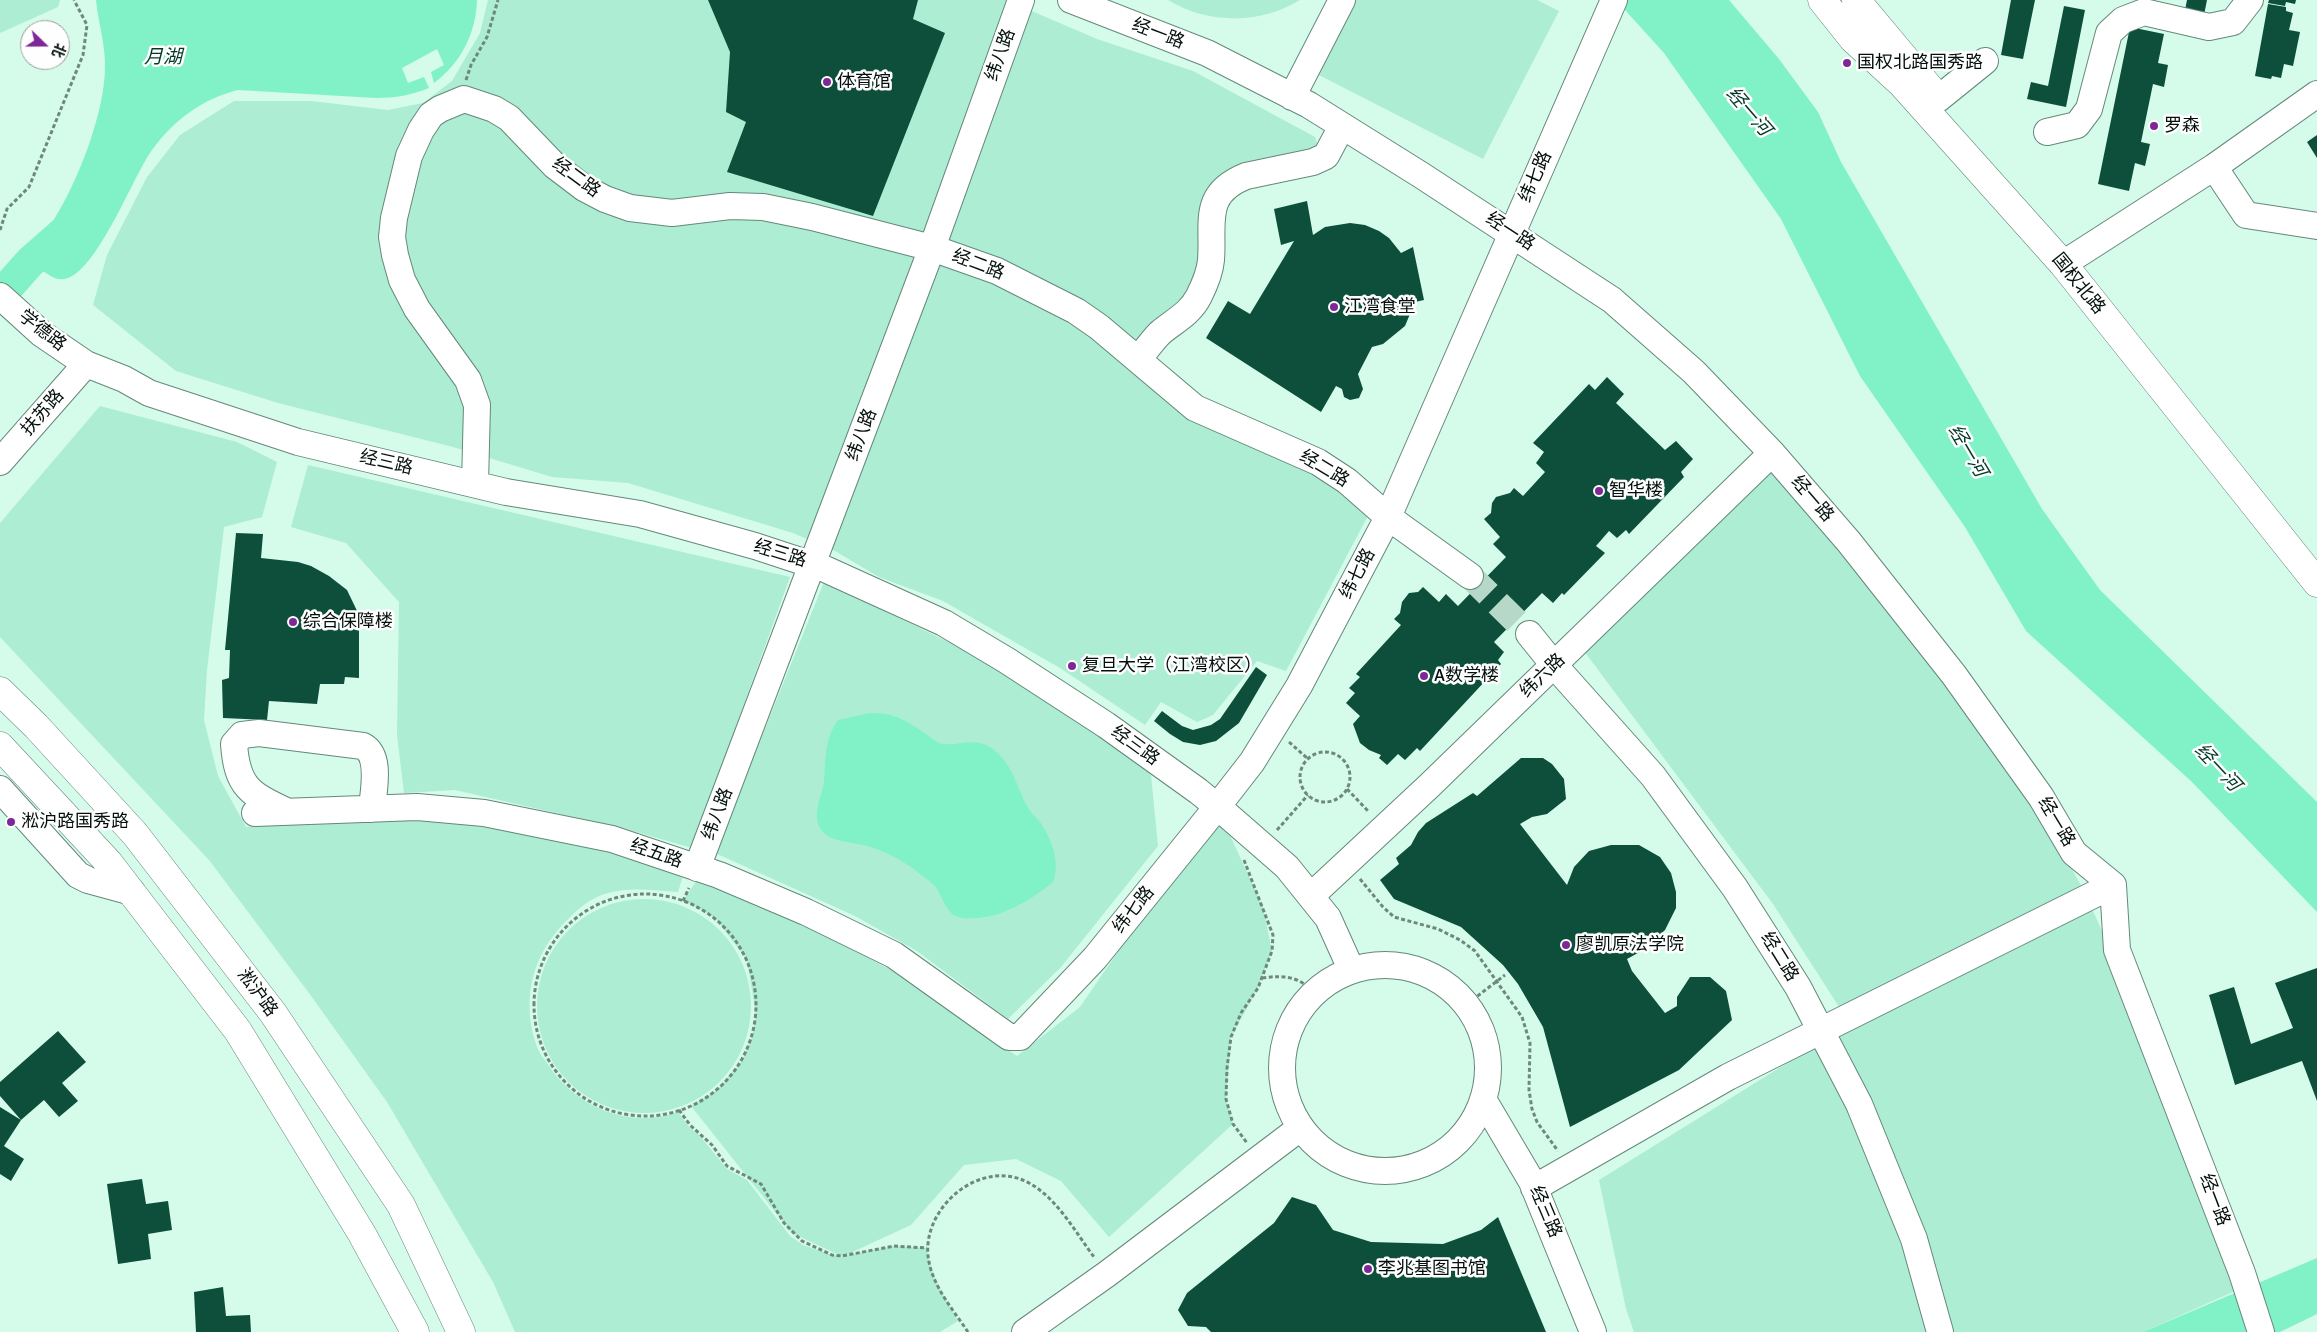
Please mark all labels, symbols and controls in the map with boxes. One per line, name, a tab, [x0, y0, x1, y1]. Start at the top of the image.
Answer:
street label: 经一路	[1129, 14, 1187, 54]
north arrow	[20, 20, 70, 70]
street label: 纬八路	[982, 26, 1020, 84]
text: 北	[48, 41, 69, 60]
water label: 月湖	[144, 47, 182, 69]
place label: 国权北路国秀路	[1857, 52, 1983, 74]
marker: 国权北路国秀路	[1841, 57, 1853, 69]
place label: 体育馆	[837, 71, 891, 93]
marker: 体育馆	[821, 76, 833, 88]
water label: 经一河	[1721, 83, 1775, 141]
place label: 罗森	[2164, 115, 2200, 137]
marker: 罗森	[2148, 120, 2160, 132]
street label: 纬七路	[1515, 148, 1557, 206]
street label: 经二路	[548, 153, 604, 203]
street label: 经一路	[1481, 208, 1539, 256]
street label: 经二路	[949, 245, 1007, 285]
street label: 国权北路	[2047, 249, 2109, 319]
place label: 江湾食堂	[1344, 296, 1416, 318]
marker: 江湾食堂	[1328, 301, 1340, 313]
street label: 学德路	[14, 306, 70, 356]
street label: 扶苏路	[17, 386, 69, 440]
street label: 纬八路	[842, 406, 882, 464]
water label: 经一河	[1943, 421, 1991, 481]
street label: 经三路	[357, 446, 415, 480]
street label: 经二路	[1295, 446, 1353, 492]
street label: 经一路	[1786, 472, 1838, 526]
place label: 智华楼	[1609, 480, 1663, 502]
marker: 智华楼	[1593, 485, 1605, 497]
street label: 经三路	[751, 536, 809, 572]
street label: 纬七路	[1336, 545, 1380, 603]
place label: 综合保障楼	[303, 611, 393, 633]
marker: 综合保障楼	[287, 616, 299, 628]
street label: 纬六路	[1516, 649, 1570, 703]
place label: 复旦大学（江湾校区）	[1082, 655, 1262, 677]
marker: 复旦大学（江湾校区）	[1066, 660, 1078, 672]
place label: A数学楼	[1434, 665, 1499, 687]
marker: A数学楼	[1418, 670, 1430, 682]
street label: 经三路	[1107, 721, 1163, 771]
water label: 经一河	[2189, 739, 2245, 797]
street label: 纬八路	[698, 785, 738, 843]
street label: 经一路	[2033, 793, 2079, 851]
place label: 淞沪路国秀路	[21, 811, 129, 833]
marker: 淞沪路国秀路	[5, 816, 17, 828]
street label: 经五路	[627, 835, 685, 873]
street label: 纬七路	[1109, 882, 1159, 938]
street label: 经二路	[1756, 928, 1802, 986]
place label: 廖凯原法学院	[1576, 934, 1684, 956]
marker: 廖凯原法学院	[1560, 939, 1572, 951]
street label: 淞沪路	[232, 965, 282, 1021]
street label: 经一路	[2194, 1171, 2234, 1229]
street label: 经三路	[1525, 1183, 1565, 1241]
place label: 李兆基图书馆	[1378, 1258, 1486, 1280]
marker: 李兆基图书馆	[1362, 1263, 1374, 1275]

